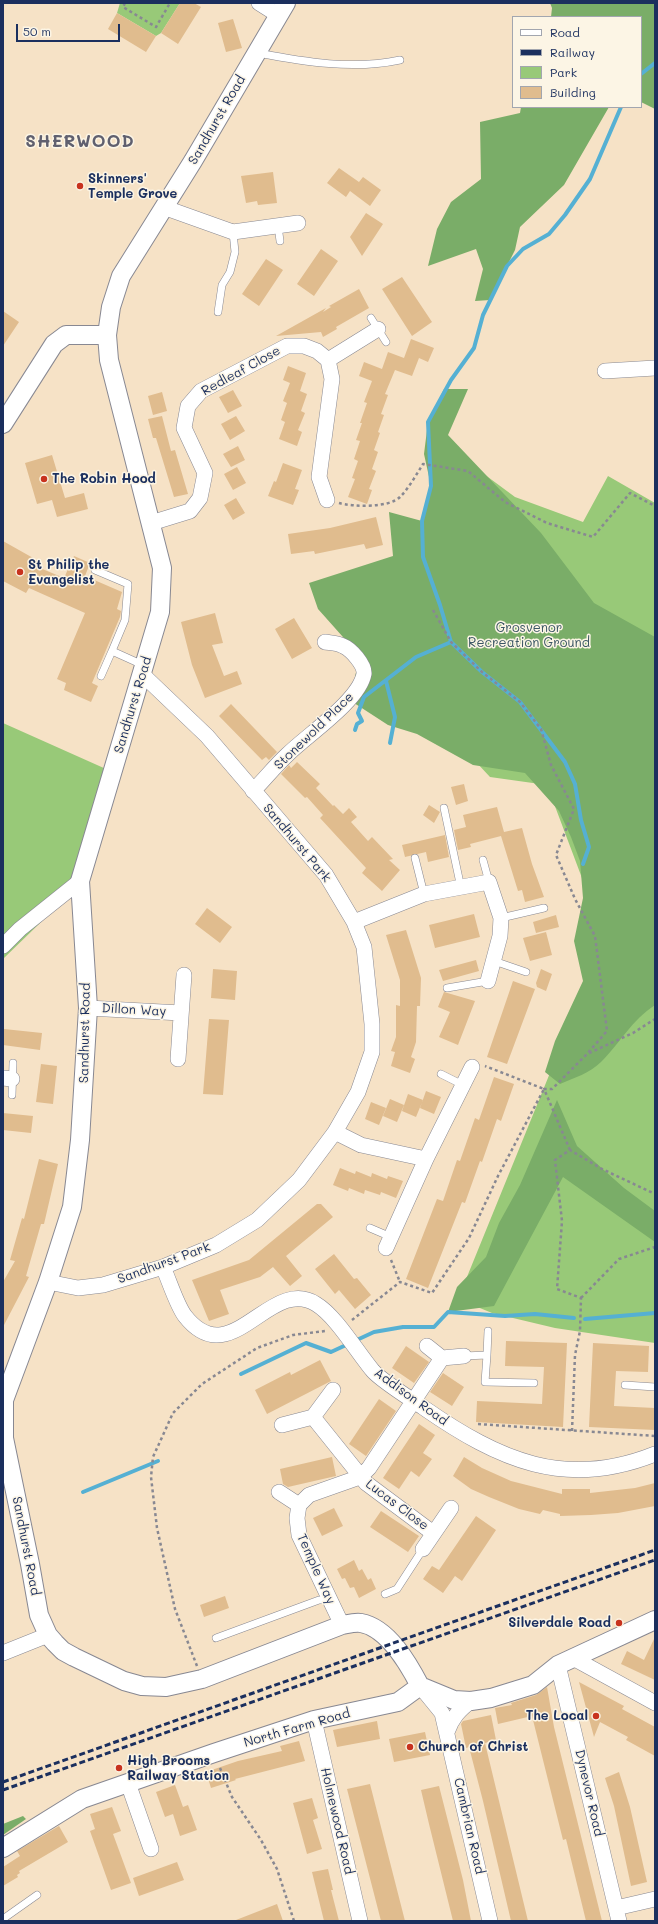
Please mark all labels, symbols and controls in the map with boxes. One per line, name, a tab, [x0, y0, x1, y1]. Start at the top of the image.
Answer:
scale bar	[18, 16, 122, 42]
legend	[512, 16, 642, 108]
text: 50 m	[23, 23, 51, 39]
text: Road	[550, 24, 580, 40]
text: Railway	[550, 44, 595, 60]
text: Park	[550, 64, 577, 80]
street label: Sandhurst Road	[185, 73, 249, 167]
text: Building	[550, 84, 596, 100]
district label: SHERWOOD	[25, 132, 135, 152]
place label: Skinners' Temple Grove	[88, 171, 177, 202]
marker: Skinners' Temple Grove	[75, 181, 85, 191]
street label: Redleaf Close	[199, 343, 283, 399]
place label: The Robin Hood	[52, 471, 156, 487]
marker: The Robin Hood	[39, 474, 49, 484]
place label: St Philip the Evangelist	[28, 557, 109, 588]
marker: St Philip the Evangelist	[15, 567, 25, 577]
park label: Grosvenor Recreation Ground	[468, 620, 590, 651]
street label: Sandhurst Road	[111, 655, 155, 755]
street label: Stonewold Place	[271, 689, 357, 773]
street label: Sandhurst Park	[260, 801, 334, 885]
street label: Sandhurst Road	[76, 983, 94, 1083]
street label: Dillon Way	[101, 1001, 167, 1019]
street label: Sandhurst Park	[116, 1239, 212, 1287]
street label: Addison Road	[371, 1365, 451, 1429]
street label: Lucas Close	[362, 1476, 432, 1534]
street label: Sandhurst Road	[9, 1495, 43, 1597]
street label: Temple Way	[294, 1531, 338, 1607]
place label: Silverdale Road	[508, 1615, 611, 1631]
marker: Silverdale Road	[614, 1618, 624, 1628]
street label: North Farm Road	[242, 1705, 352, 1751]
place label: The Local	[526, 1708, 588, 1724]
marker: The Local	[591, 1711, 601, 1721]
place label: Church of Christ	[418, 1739, 528, 1755]
marker: Church of Christ	[405, 1742, 415, 1752]
street label: Dynevor Road	[571, 1748, 607, 1838]
place label: High Brooms Railway Station	[127, 1753, 229, 1784]
marker: High Brooms Railway Station	[114, 1763, 124, 1773]
street label: Holmewood Road	[317, 1766, 357, 1876]
street label: Cambrian Road	[450, 1776, 488, 1876]

